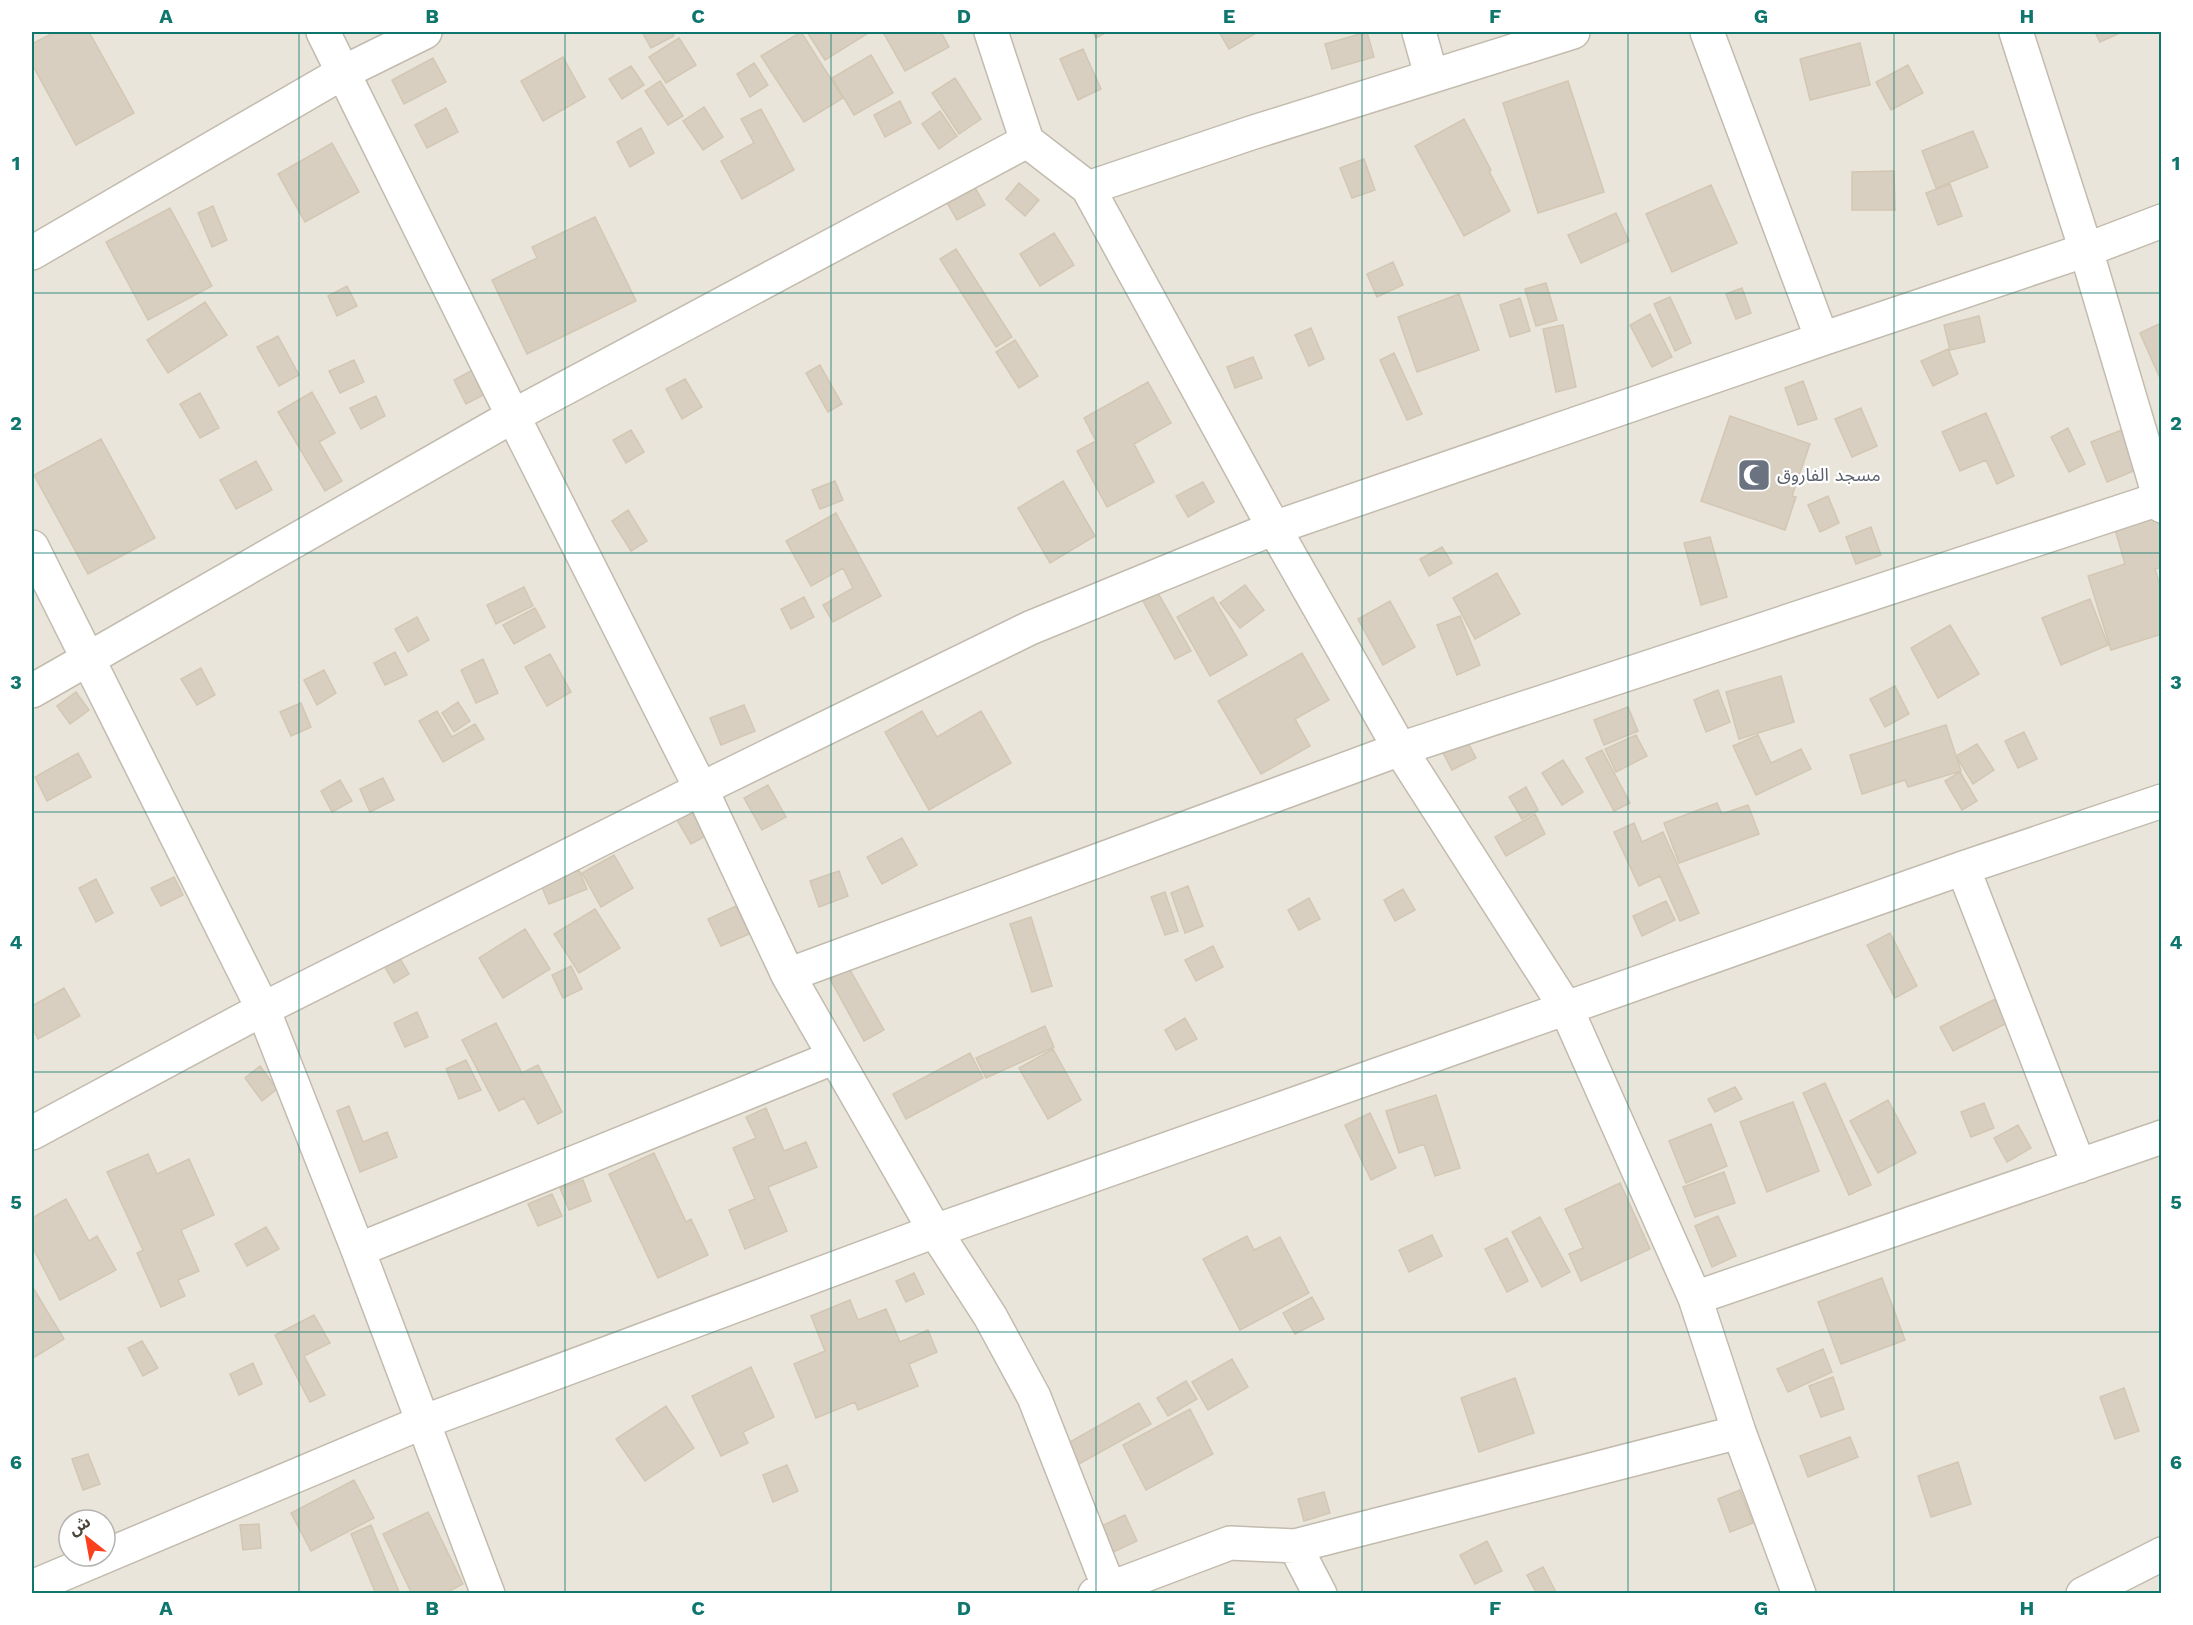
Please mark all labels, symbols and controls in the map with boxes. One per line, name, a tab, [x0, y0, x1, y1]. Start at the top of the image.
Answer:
text: A	[159, 4, 173, 28]
text: B	[425, 4, 439, 28]
text: C	[691, 4, 705, 28]
text: D	[957, 4, 971, 28]
text: E	[1223, 4, 1235, 28]
text: F	[1489, 4, 1501, 28]
text: G	[1754, 4, 1768, 28]
text: H	[2020, 4, 2034, 28]
text: 1	[12, 151, 20, 175]
text: 1	[2172, 151, 2180, 175]
text: 2	[10, 411, 22, 435]
text: 2	[2170, 411, 2182, 435]
mosque icon: مسجد الفاروق	[1736, 457, 1772, 493]
place label: مسجد الفاروق	[1777, 464, 1881, 486]
text: 3	[10, 670, 22, 694]
text: 3	[2170, 670, 2182, 694]
text: 4	[10, 930, 23, 954]
text: 4	[2170, 930, 2183, 954]
text: 5	[10, 1190, 22, 1214]
text: 5	[2170, 1190, 2182, 1214]
text: 6	[10, 1450, 22, 1474]
text: 6	[2170, 1450, 2182, 1474]
north arrow	[57, 1508, 117, 1568]
text: ش	[65, 1512, 94, 1539]
text: A	[159, 1596, 173, 1620]
text: B	[425, 1596, 439, 1620]
text: C	[691, 1596, 705, 1620]
text: D	[957, 1596, 971, 1620]
text: E	[1223, 1596, 1235, 1620]
text: F	[1489, 1596, 1501, 1620]
text: G	[1754, 1596, 1768, 1620]
text: H	[2020, 1596, 2034, 1620]

